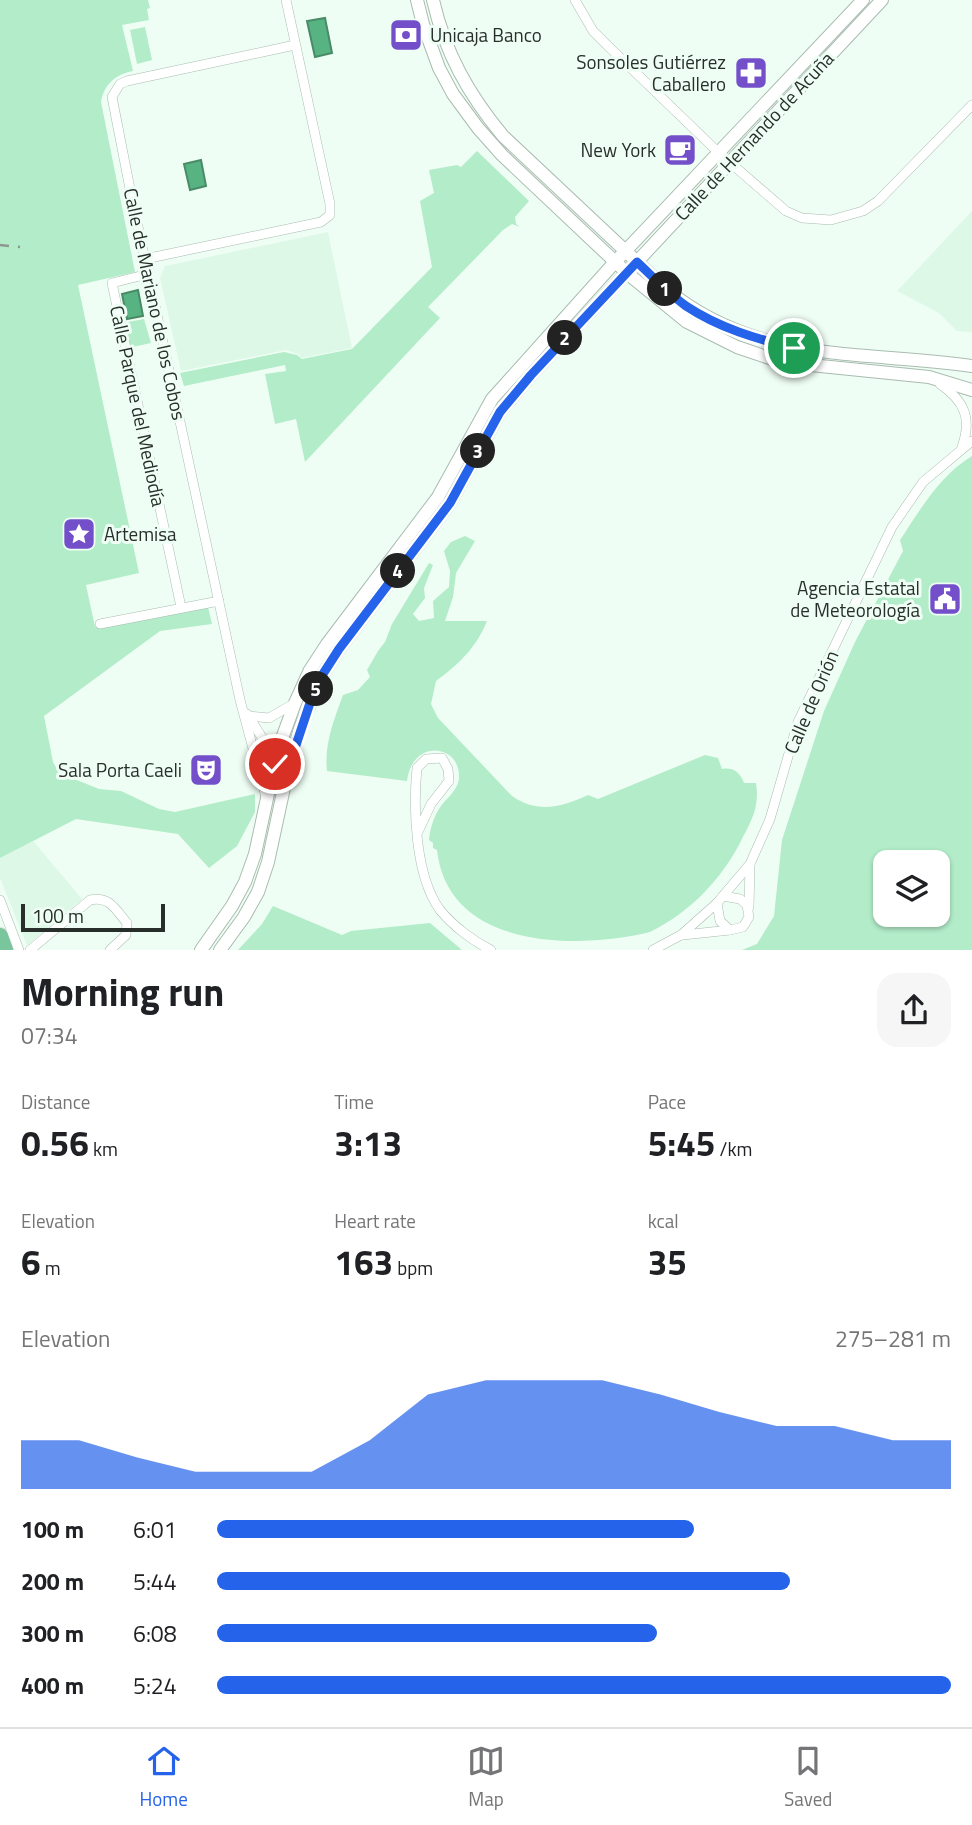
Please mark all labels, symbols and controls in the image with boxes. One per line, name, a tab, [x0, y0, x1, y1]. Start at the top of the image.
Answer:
bank icon: Unicaja Banco	[387, 16, 425, 54]
place label: Unicaja Banco	[430, 20, 542, 49]
street label: Calle de Hernando de Acuña	[667, 44, 840, 227]
place label: Sonsoles Gutiérrez Caballero	[576, 47, 726, 98]
pharmacy icon: Sonsoles Gutiérrez Caballero	[732, 54, 770, 92]
cafe icon: New York	[661, 131, 699, 169]
place label: New York	[580, 135, 656, 164]
street label: Calle de Mariano de los Cobos	[117, 185, 194, 423]
pin: 1	[648, 272, 682, 306]
text: 1	[659, 274, 670, 303]
street label: Calle Parque del Mediodía	[103, 303, 174, 510]
pin	[764, 318, 824, 378]
pin: 2	[548, 320, 582, 356]
text: 2	[559, 323, 570, 352]
icon: arrive	[775, 329, 813, 367]
pin: 3	[461, 434, 496, 468]
text: 3	[472, 436, 483, 465]
place icon: Artemisa	[60, 515, 98, 553]
place label: Artemisa	[104, 519, 177, 548]
pin: 4	[380, 554, 416, 588]
text: 4	[392, 556, 403, 585]
place label: Agencia Estatal de Meteorología	[790, 573, 920, 624]
public building icon: Agencia Estatal de Meteorología	[926, 580, 964, 618]
street label: Calle de Orión	[776, 646, 845, 758]
pin: 5	[298, 672, 334, 706]
text: 5	[310, 674, 321, 703]
pin	[245, 734, 305, 794]
icon: check	[256, 745, 294, 783]
theatre icon: Sala Porta Caeli	[187, 751, 225, 789]
place label: Sala Porta Caeli	[58, 755, 182, 784]
map controls	[873, 850, 950, 927]
button: layers	[873, 850, 950, 927]
scale bar	[21, 901, 164, 933]
text: 100 m	[32, 901, 84, 930]
text: Morning run	[21, 963, 224, 1021]
button: share	[877, 973, 951, 1047]
text: 07:34	[21, 1018, 78, 1053]
text: Distance	[21, 1087, 90, 1116]
text: Time	[334, 1087, 374, 1116]
text: Pace	[648, 1087, 686, 1116]
text: 0.56	[21, 1116, 89, 1170]
text: 3:13	[334, 1116, 402, 1170]
text: 5:45	[648, 1116, 715, 1170]
text: km	[89, 1134, 118, 1163]
text: /km	[715, 1134, 752, 1163]
text: Elevation	[21, 1206, 95, 1235]
text: Heart rate	[334, 1206, 416, 1235]
text: kcal	[648, 1206, 679, 1235]
text: 6	[21, 1235, 41, 1289]
text: 163	[334, 1235, 393, 1289]
text: 35	[648, 1235, 687, 1289]
text: m	[41, 1253, 61, 1282]
text: bpm	[393, 1253, 433, 1282]
text: Elevation	[21, 1321, 110, 1356]
text: 275–281 m	[835, 1321, 951, 1356]
text: 100 m	[21, 1512, 84, 1547]
text: 6:01	[133, 1512, 177, 1547]
text: 200 m	[21, 1564, 84, 1599]
text: 5:44	[133, 1564, 177, 1599]
text: 300 m	[21, 1616, 84, 1651]
text: 6:08	[133, 1616, 177, 1651]
text: 400 m	[21, 1668, 84, 1703]
text: 5:24	[133, 1668, 177, 1703]
tab: Home	[140, 1742, 188, 1813]
tab: Map	[467, 1742, 505, 1813]
tab: Saved	[784, 1742, 832, 1813]

